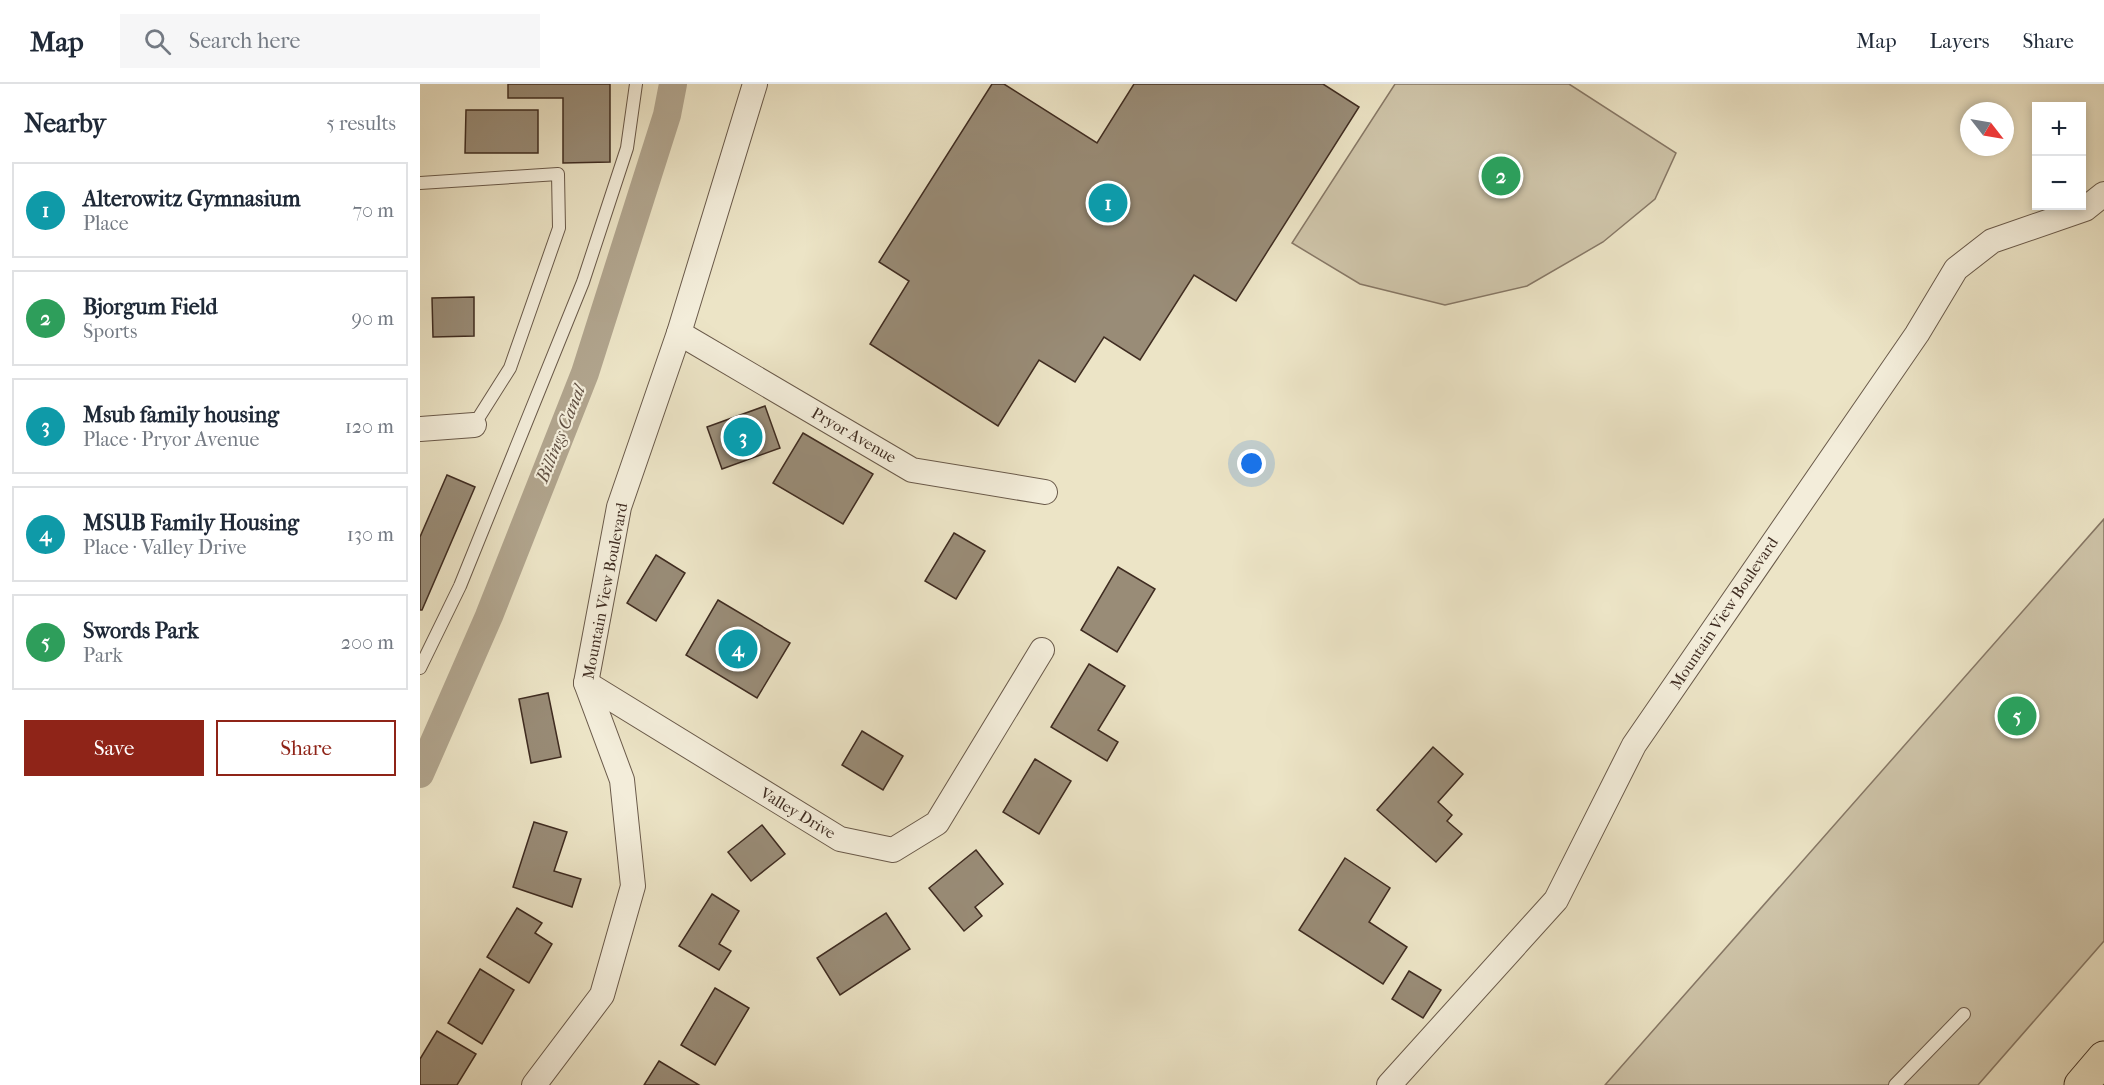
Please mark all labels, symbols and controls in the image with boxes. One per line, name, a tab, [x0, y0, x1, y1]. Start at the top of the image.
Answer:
search box	[120, 14, 540, 68]
text: Map	[30, 25, 84, 58]
icon: search	[141, 25, 174, 58]
text: Search here	[189, 28, 300, 54]
text: Map	[1856, 29, 1897, 53]
text: Layers	[1930, 29, 1989, 53]
text: Share	[2022, 29, 2074, 53]
north arrow	[1960, 102, 2014, 156]
map controls	[2032, 102, 2086, 210]
button: +	[2032, 102, 2086, 156]
text: Nearby	[24, 108, 106, 139]
text: 5 results	[326, 112, 396, 135]
pin: 2	[1482, 154, 1520, 199]
button: −	[2032, 156, 2086, 210]
pin: 1	[1088, 180, 1128, 226]
text: Alterowitz Gymnasium	[83, 186, 300, 212]
text: 1	[42, 199, 49, 222]
text: 70 m	[352, 199, 394, 222]
text: Place	[83, 212, 129, 235]
text: Bjorgum Field	[83, 294, 218, 320]
text: 2	[40, 307, 51, 330]
text: 90 m	[352, 307, 394, 330]
text: Sports	[83, 320, 137, 343]
water label: Billings Canal	[532, 380, 591, 487]
text: Msub family housing	[83, 402, 279, 428]
street label: Pryor Avenue	[808, 403, 900, 467]
pin: 3	[724, 414, 762, 460]
text: 3	[41, 415, 50, 438]
text: 120 m	[345, 415, 394, 438]
text: Place · Pryor Avenue	[83, 428, 259, 451]
your location	[1237, 449, 1266, 478]
street label: Mountain View Boulevard	[579, 501, 631, 681]
text: MSUB Family Housing	[83, 510, 299, 536]
text: 4	[40, 523, 51, 546]
text: 130 m	[347, 523, 394, 546]
street label: Mountain View Boulevard	[1666, 533, 1782, 693]
text: Place · Valley Drive	[83, 536, 247, 559]
text: Swords Park	[83, 618, 199, 644]
pin: 4	[718, 626, 758, 672]
text: 5	[41, 631, 50, 654]
text: 200 m	[341, 631, 394, 654]
text: Park	[83, 644, 123, 667]
pin: 5	[1998, 694, 2036, 738]
button: Save	[24, 720, 204, 776]
button: Share	[216, 720, 396, 776]
street label: Valley Drive	[756, 783, 839, 843]

